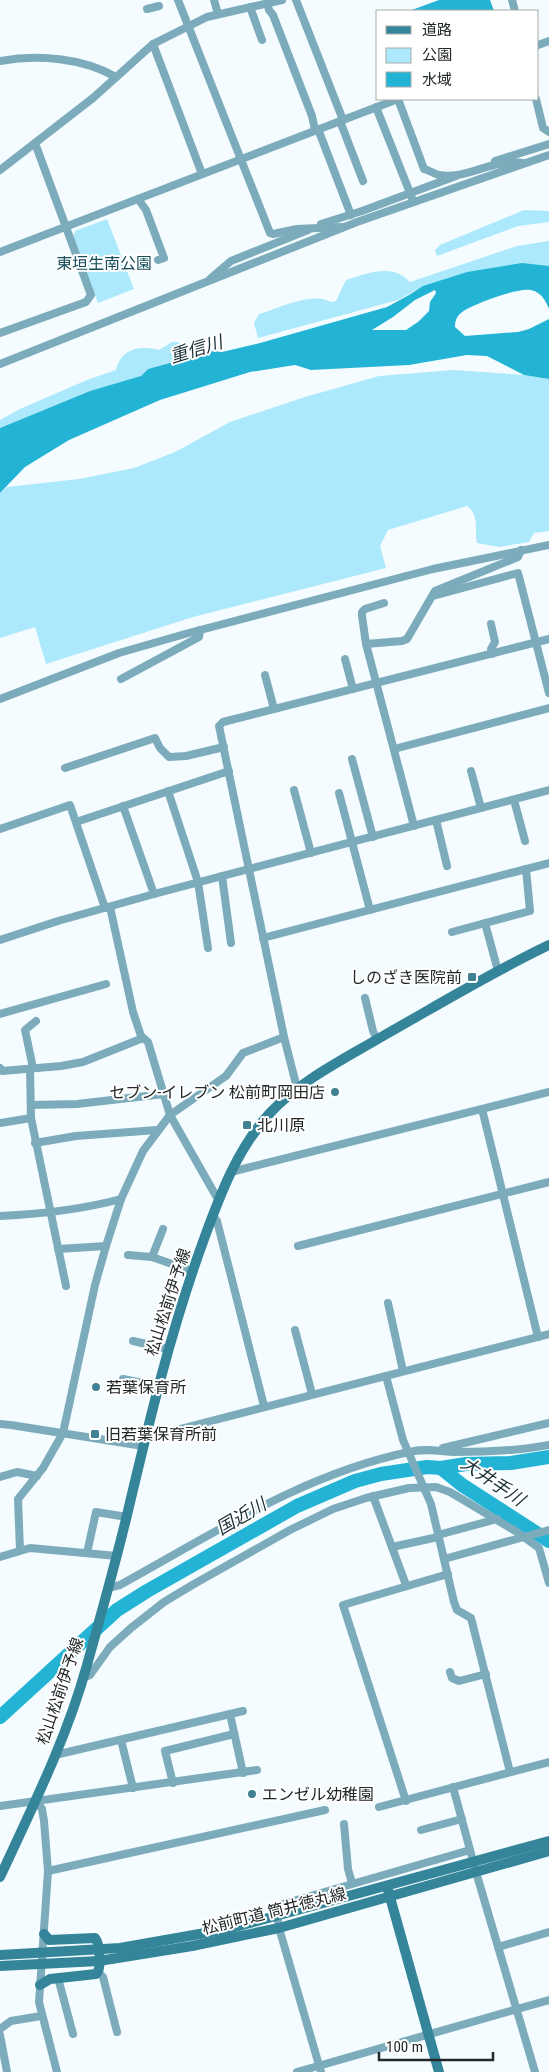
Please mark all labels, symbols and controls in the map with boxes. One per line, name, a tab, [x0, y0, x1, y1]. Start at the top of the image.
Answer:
legend	[376, 10, 539, 100]
text: 道路	[422, 21, 452, 39]
text: 公園	[422, 46, 452, 64]
text: 水域	[422, 71, 452, 89]
park label: 東垣生南公園	[56, 254, 152, 273]
water label: 重信川	[167, 330, 227, 367]
place label: しのざき医院前	[350, 968, 462, 987]
marker: しのざき医院前	[466, 971, 478, 983]
place label: セブン-イレブン 松前町岡田店	[109, 1083, 325, 1102]
marker: セブン-イレブン 松前町岡田店	[329, 1086, 341, 1098]
place label: 北川原	[257, 1116, 305, 1135]
marker: 北川原	[241, 1119, 253, 1131]
street label: 松山松前伊予線	[142, 1246, 194, 1358]
place label: 若葉保育所	[106, 1378, 186, 1397]
marker: 若葉保育所	[90, 1381, 102, 1393]
place label: 旧若葉保育所前	[105, 1425, 217, 1444]
marker: 旧若葉保育所前	[89, 1428, 101, 1440]
water label: 大井手川	[457, 1452, 530, 1511]
water label: 国近川	[212, 1492, 271, 1539]
street label: 松山松前伊予線	[33, 1635, 87, 1747]
place label: エンゼル幼稚園	[262, 1785, 374, 1804]
marker: エンゼル幼稚園	[246, 1788, 258, 1800]
street label: 松前町道 筒井徳丸線	[200, 1884, 348, 1938]
scale bar	[379, 2030, 493, 2062]
text: 100 m	[386, 2038, 423, 2056]

